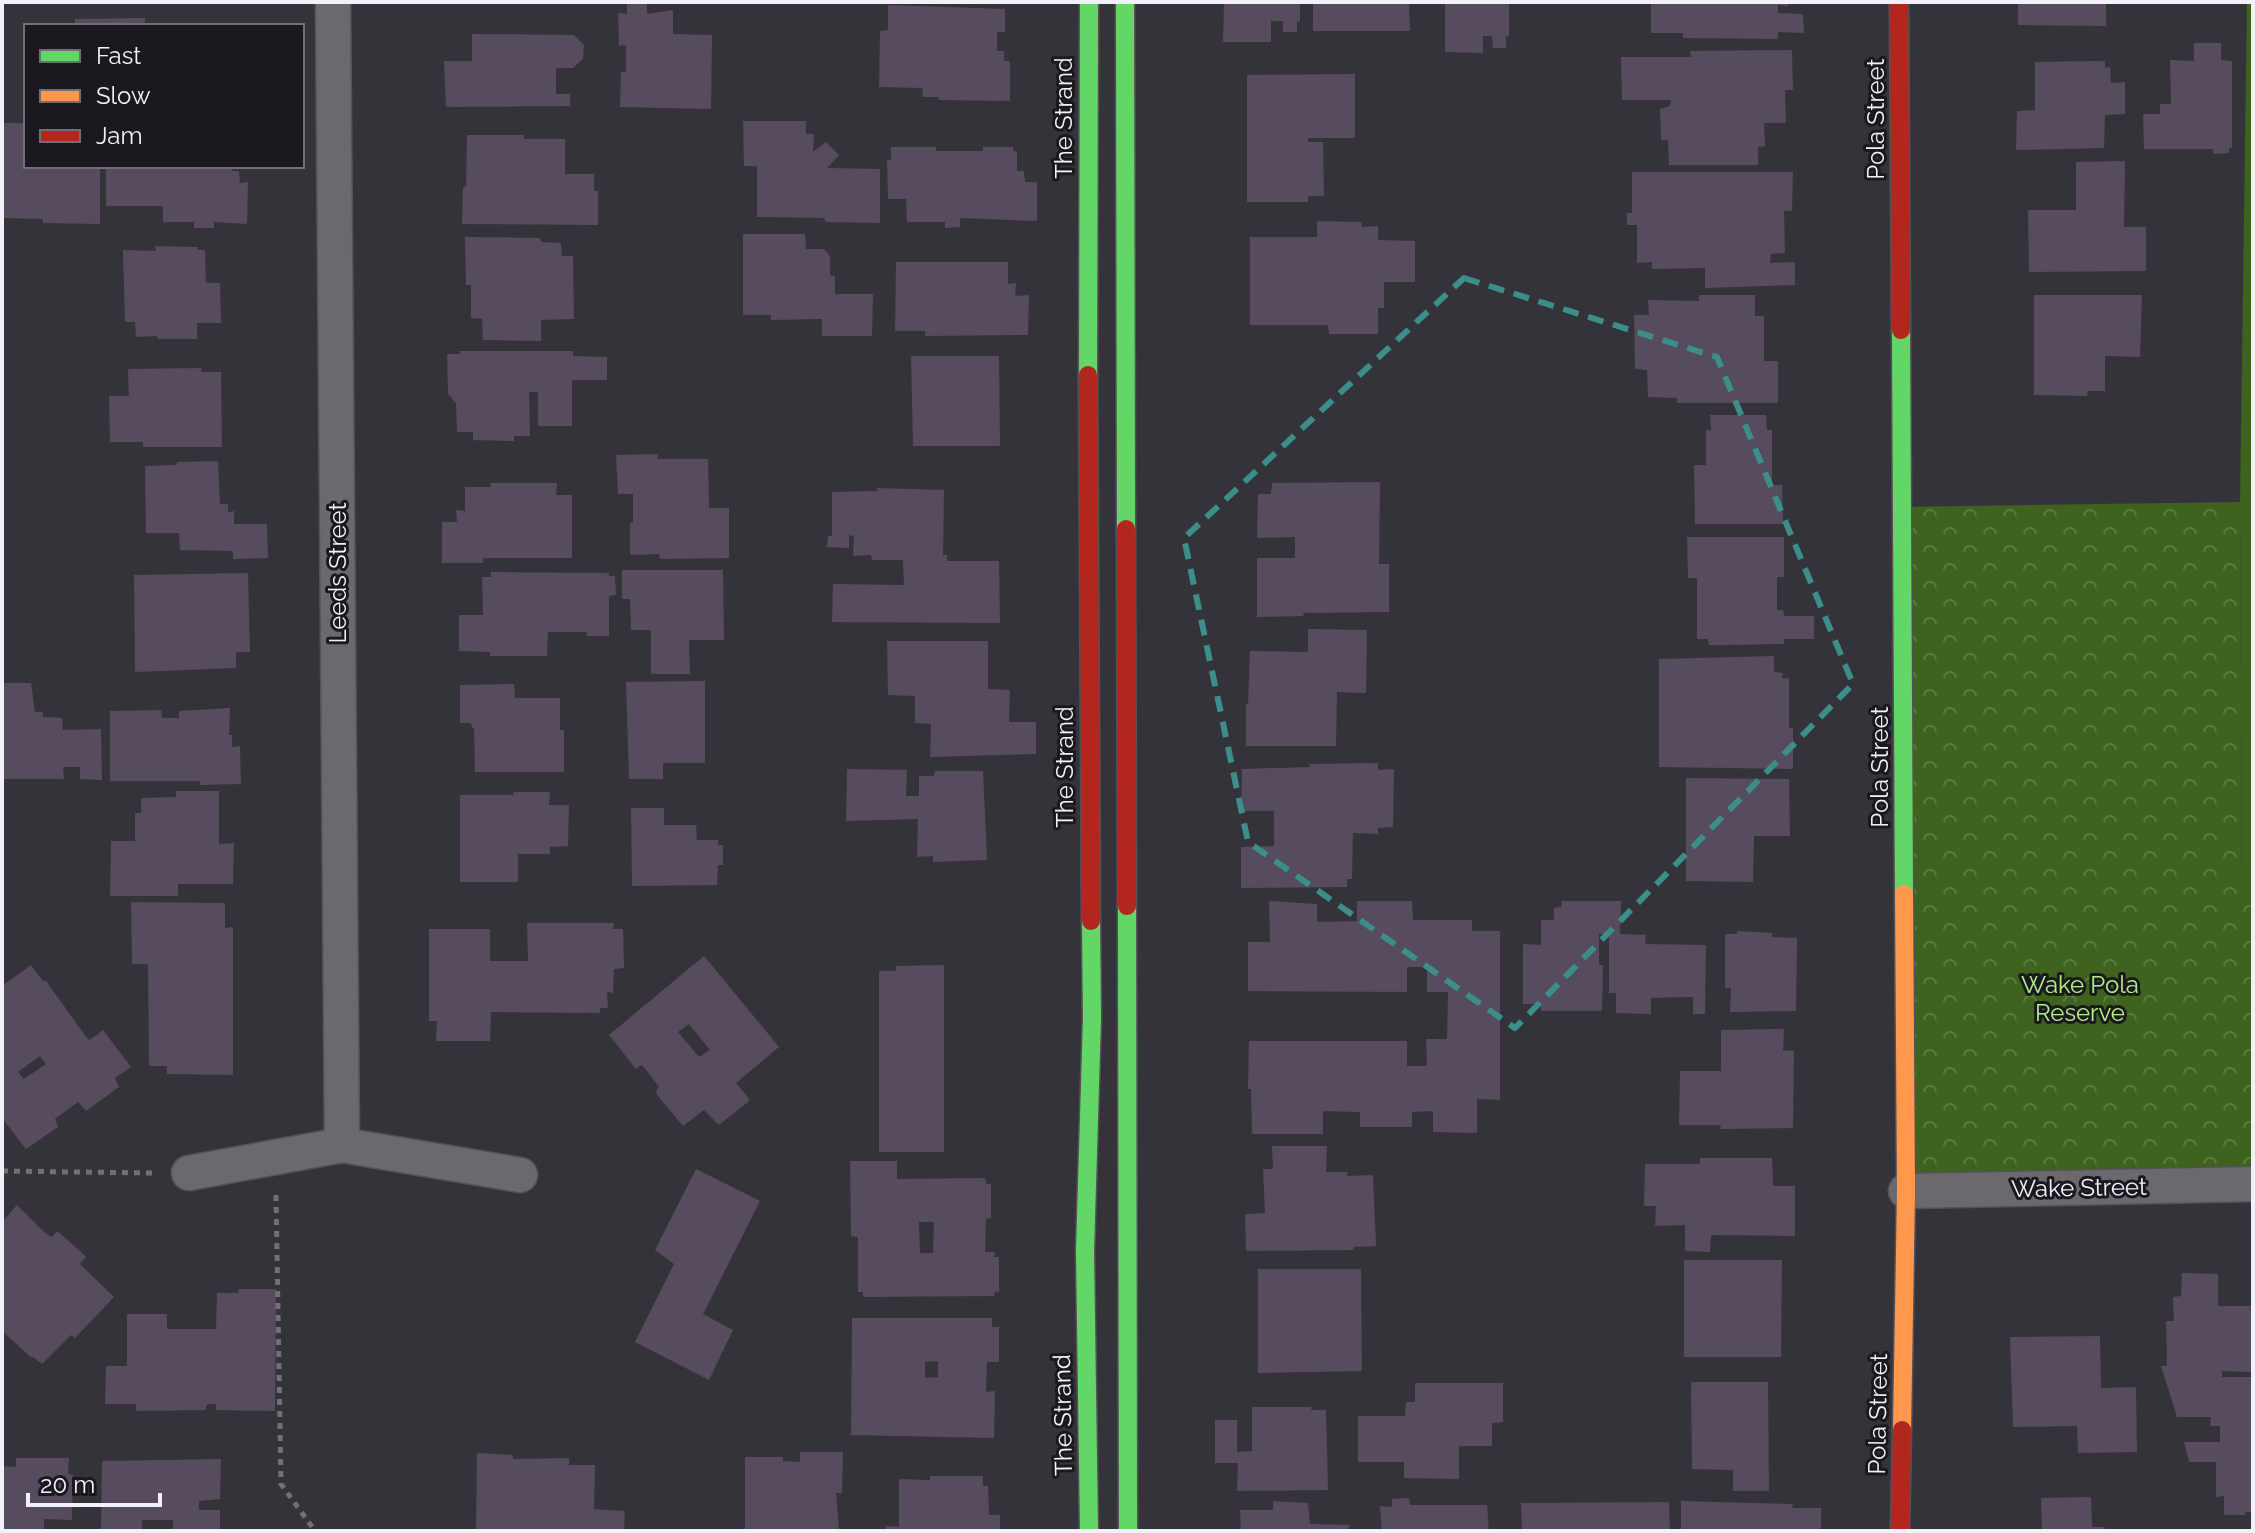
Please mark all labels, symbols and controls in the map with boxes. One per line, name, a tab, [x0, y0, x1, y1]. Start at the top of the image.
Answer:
legend	[24, 24, 304, 168]
text: Fast	[96, 41, 141, 70]
street label: The Strand	[1049, 57, 1078, 179]
street label: Pola Street	[1861, 58, 1890, 180]
text: Slow	[96, 81, 151, 110]
text: Jam	[96, 121, 142, 150]
street label: Leeds Street	[323, 502, 352, 644]
street label: The Strand	[1050, 706, 1079, 828]
street label: Pola Street	[1865, 706, 1894, 828]
park label: Wake Pola Reserve	[2021, 970, 2139, 1027]
street label: Wake Street	[2011, 1172, 2147, 1203]
street label: Pola Street	[1862, 1353, 1893, 1475]
street label: The Strand	[1047, 1354, 1078, 1476]
scale bar	[28, 1457, 160, 1507]
text: 20 m	[40, 1470, 95, 1499]

